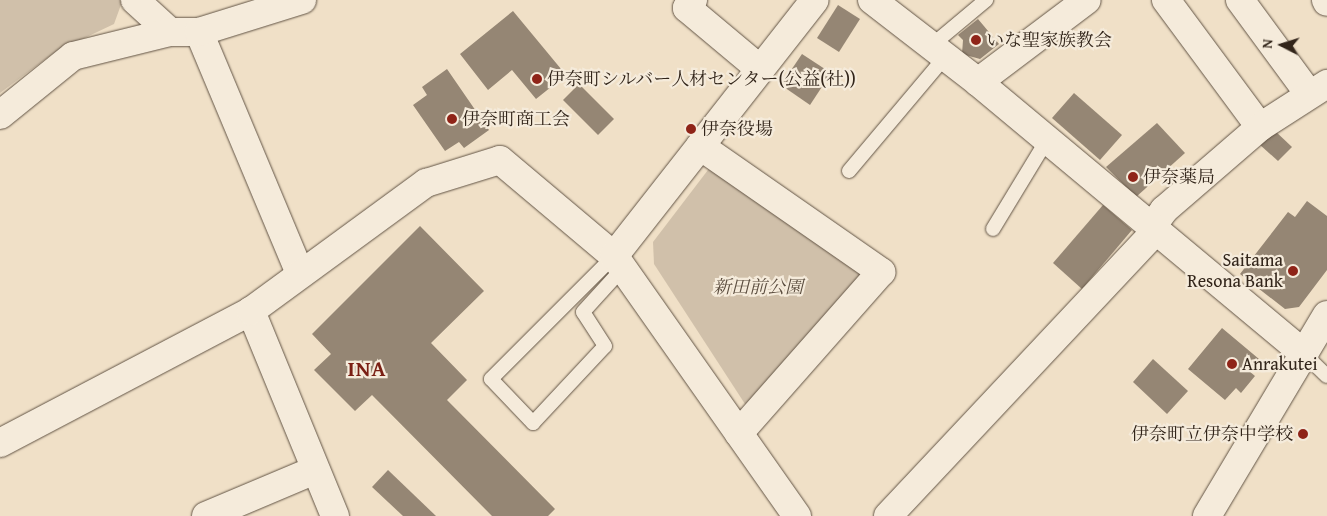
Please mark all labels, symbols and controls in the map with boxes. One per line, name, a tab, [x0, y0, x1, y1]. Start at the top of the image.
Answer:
north arrow	[1257, 20, 1307, 70]
place label: いな聖家族教会	[986, 29, 1112, 51]
marker: いな聖家族教会	[970, 34, 982, 46]
text: N	[1257, 38, 1277, 49]
place label: 伊奈町シルバー人材センター(公益(社))	[547, 68, 858, 90]
marker: 伊奈町シルバー人材センター(公益(社))	[531, 73, 543, 85]
place label: 伊奈町商工会	[462, 108, 570, 130]
marker: 伊奈町商工会	[446, 113, 458, 125]
place label: 伊奈役場	[701, 118, 773, 140]
marker: 伊奈役場	[685, 123, 697, 135]
place label: 伊奈薬局	[1143, 166, 1215, 188]
marker: 伊奈薬局	[1127, 171, 1139, 183]
place label: Saitama Resona Bank	[1187, 250, 1283, 292]
marker: Saitama Resona Bank	[1287, 265, 1299, 277]
park label: 新田前公園	[713, 276, 803, 298]
place label: Anrakutei	[1242, 353, 1318, 375]
district label: INA	[347, 356, 387, 382]
marker: Anrakutei	[1226, 358, 1238, 370]
place label: 伊奈町立伊奈中学校	[1131, 423, 1293, 445]
marker: 伊奈町立伊奈中学校	[1297, 428, 1309, 440]

